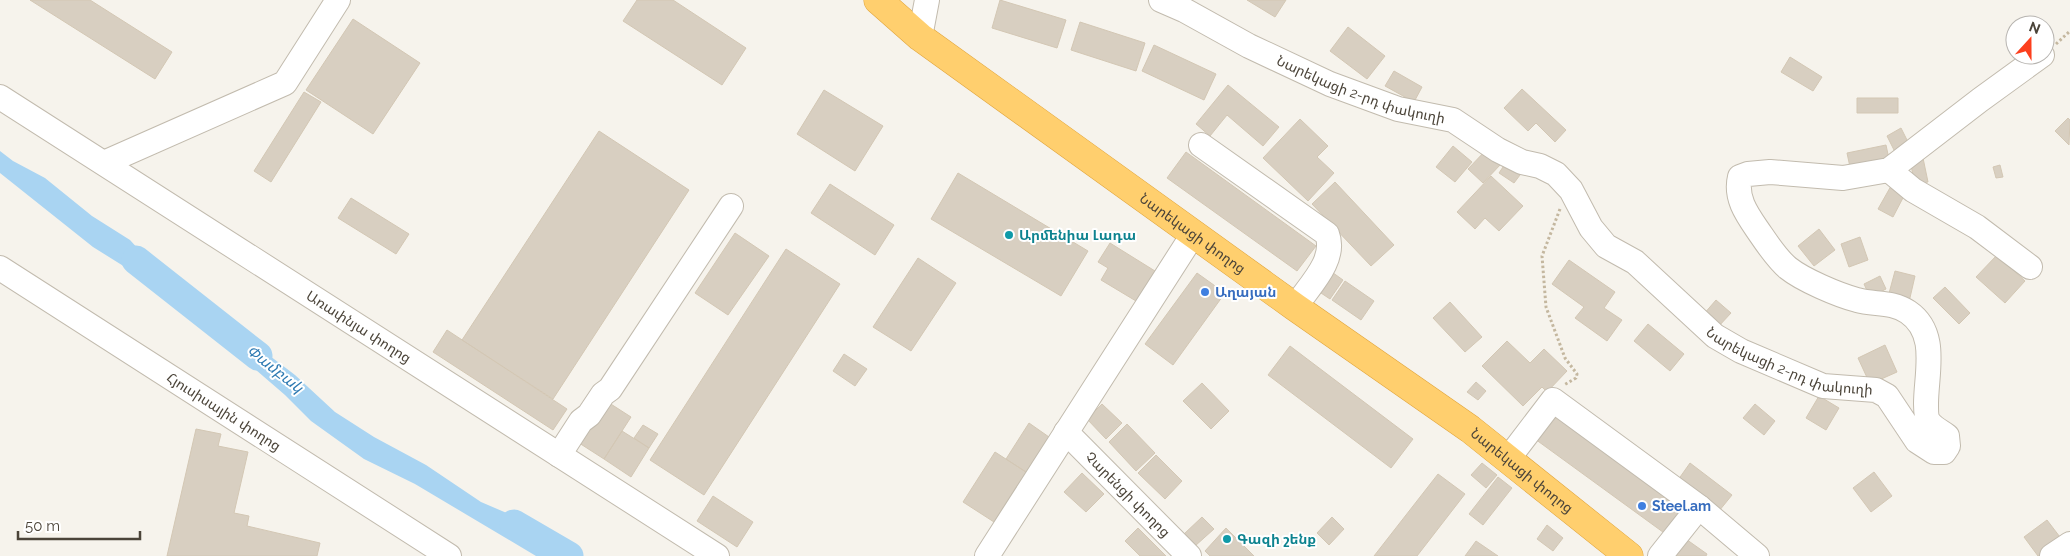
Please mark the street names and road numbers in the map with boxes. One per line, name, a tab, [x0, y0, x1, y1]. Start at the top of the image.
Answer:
street label: Նարեկացի 2-րդ փակուղի	[1274, 52, 1446, 126]
street label: Նարեկացի փողոց	[1137, 190, 1249, 277]
street label: Առափնյա փողոց	[304, 287, 414, 366]
street label: Նարեկացի 2-րդ փակուղի	[1703, 324, 1873, 398]
street label: Հյուսիսային փողոց	[164, 369, 284, 454]
street label: Նարեկացի փողոց	[1468, 425, 1576, 516]
street label: Չարենցի փողոց	[1082, 449, 1174, 540]

